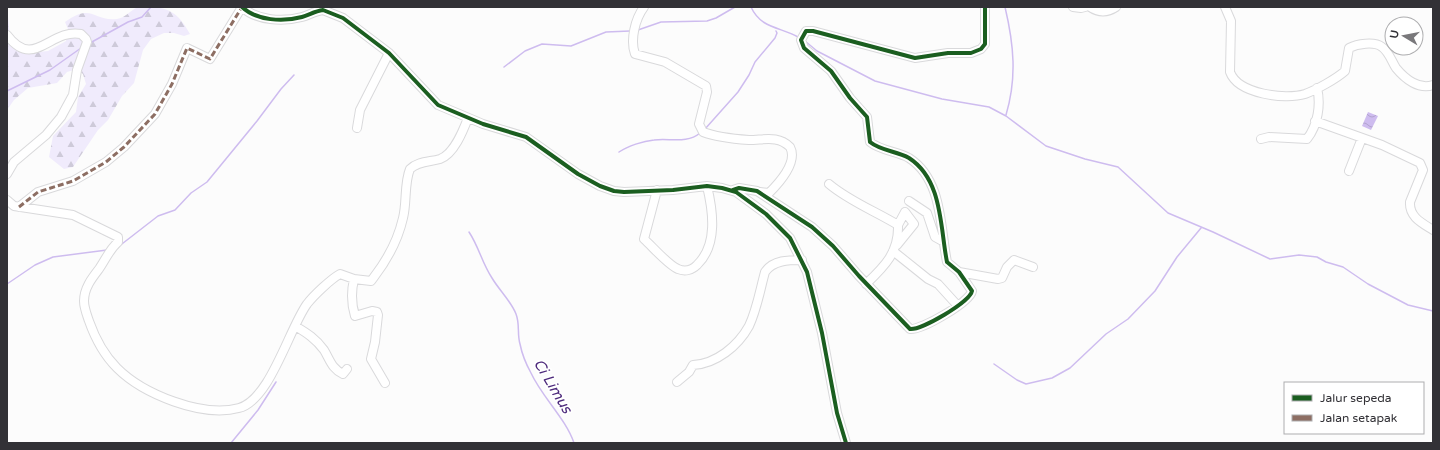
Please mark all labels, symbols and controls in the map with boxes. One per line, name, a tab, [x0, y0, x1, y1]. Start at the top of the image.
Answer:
north arrow	[1384, 16, 1424, 56]
text: U	[1388, 29, 1402, 40]
water label: Ci Limus	[530, 355, 577, 418]
legend	[1284, 382, 1424, 434]
text: Jalur sepeda	[1320, 391, 1392, 405]
text: Jalan setapak	[1320, 411, 1398, 425]

